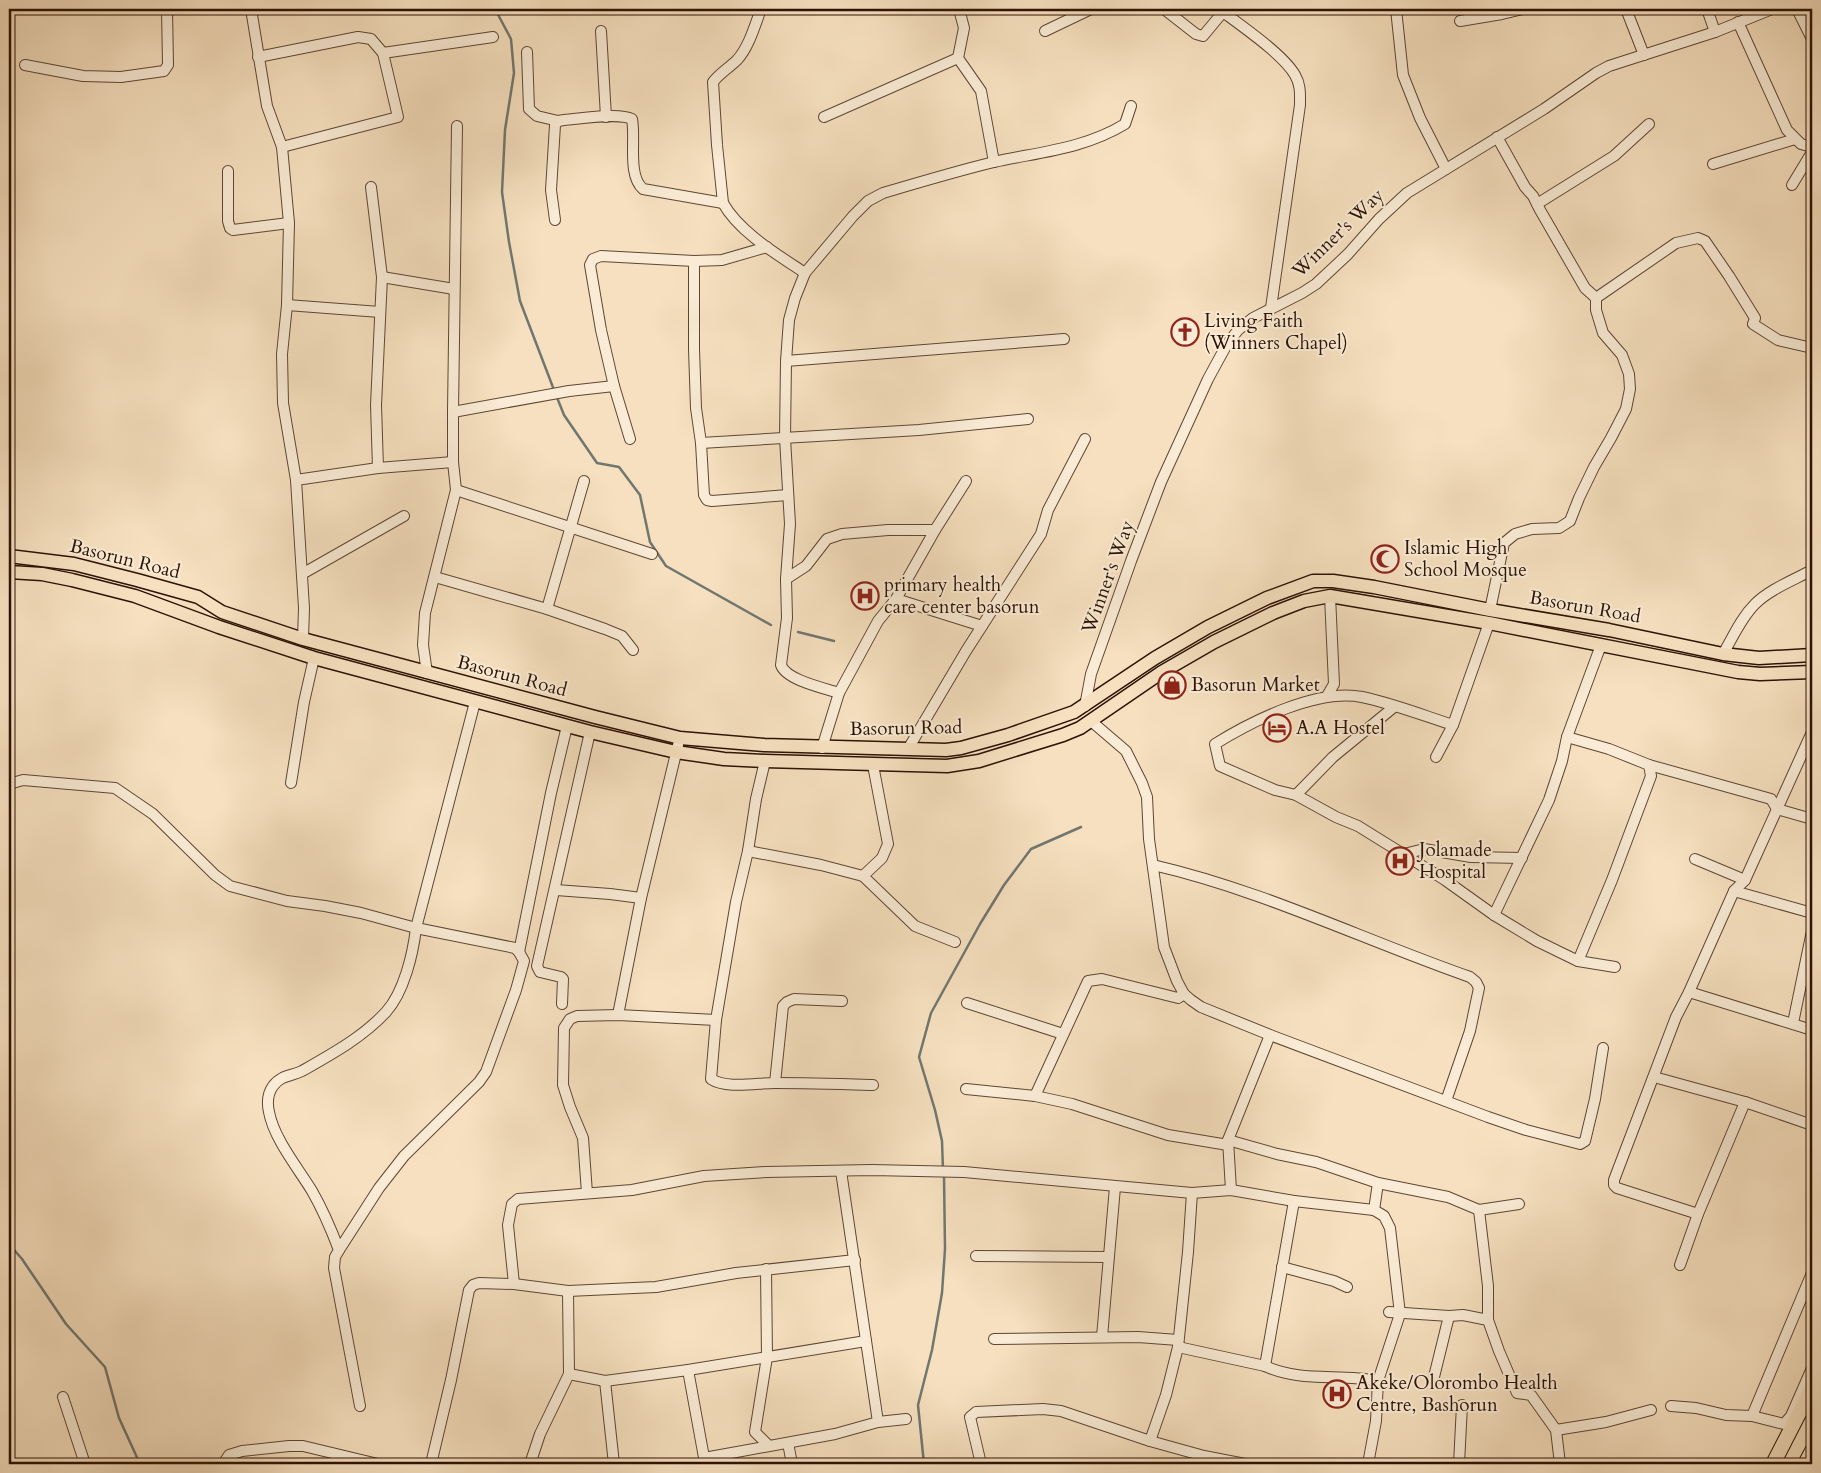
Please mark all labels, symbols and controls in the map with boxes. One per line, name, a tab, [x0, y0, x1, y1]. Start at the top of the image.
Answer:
street label: Winner's Way	[1286, 182, 1390, 284]
place label: Living Faith (Winners Chapel)	[1204, 308, 1348, 356]
church icon: Living Faith (Winners Chapel)	[1170, 317, 1200, 347]
street label: Winner's Way	[1075, 517, 1140, 638]
street label: Basorun Road	[67, 533, 183, 585]
place label: Islamic High School Mosque	[1404, 535, 1527, 583]
mosque icon: Islamic High School Mosque	[1370, 544, 1400, 574]
place label: primary health care center basorun	[884, 572, 1040, 620]
hospital icon: primary health care center basorun	[850, 581, 880, 611]
street label: Basorun Road	[1527, 584, 1643, 630]
street label: Basorun Road	[454, 649, 570, 703]
shop icon: Basorun Market	[1157, 670, 1187, 700]
place label: Basorun Market	[1191, 672, 1320, 698]
hotel icon: A.A Hostel	[1262, 713, 1292, 743]
street label: Basorun Road	[849, 714, 963, 742]
place label: A.A Hostel	[1296, 715, 1385, 741]
place label: Jolamade Hospital	[1416, 837, 1492, 885]
hospital icon: Jolamade Hospital	[1385, 846, 1415, 876]
place label: Akeke/Olorombo Health Centre, Bashorun	[1356, 1370, 1558, 1418]
hospital icon: Akeke/Olorombo Health Centre, Bashorun	[1322, 1379, 1352, 1409]

